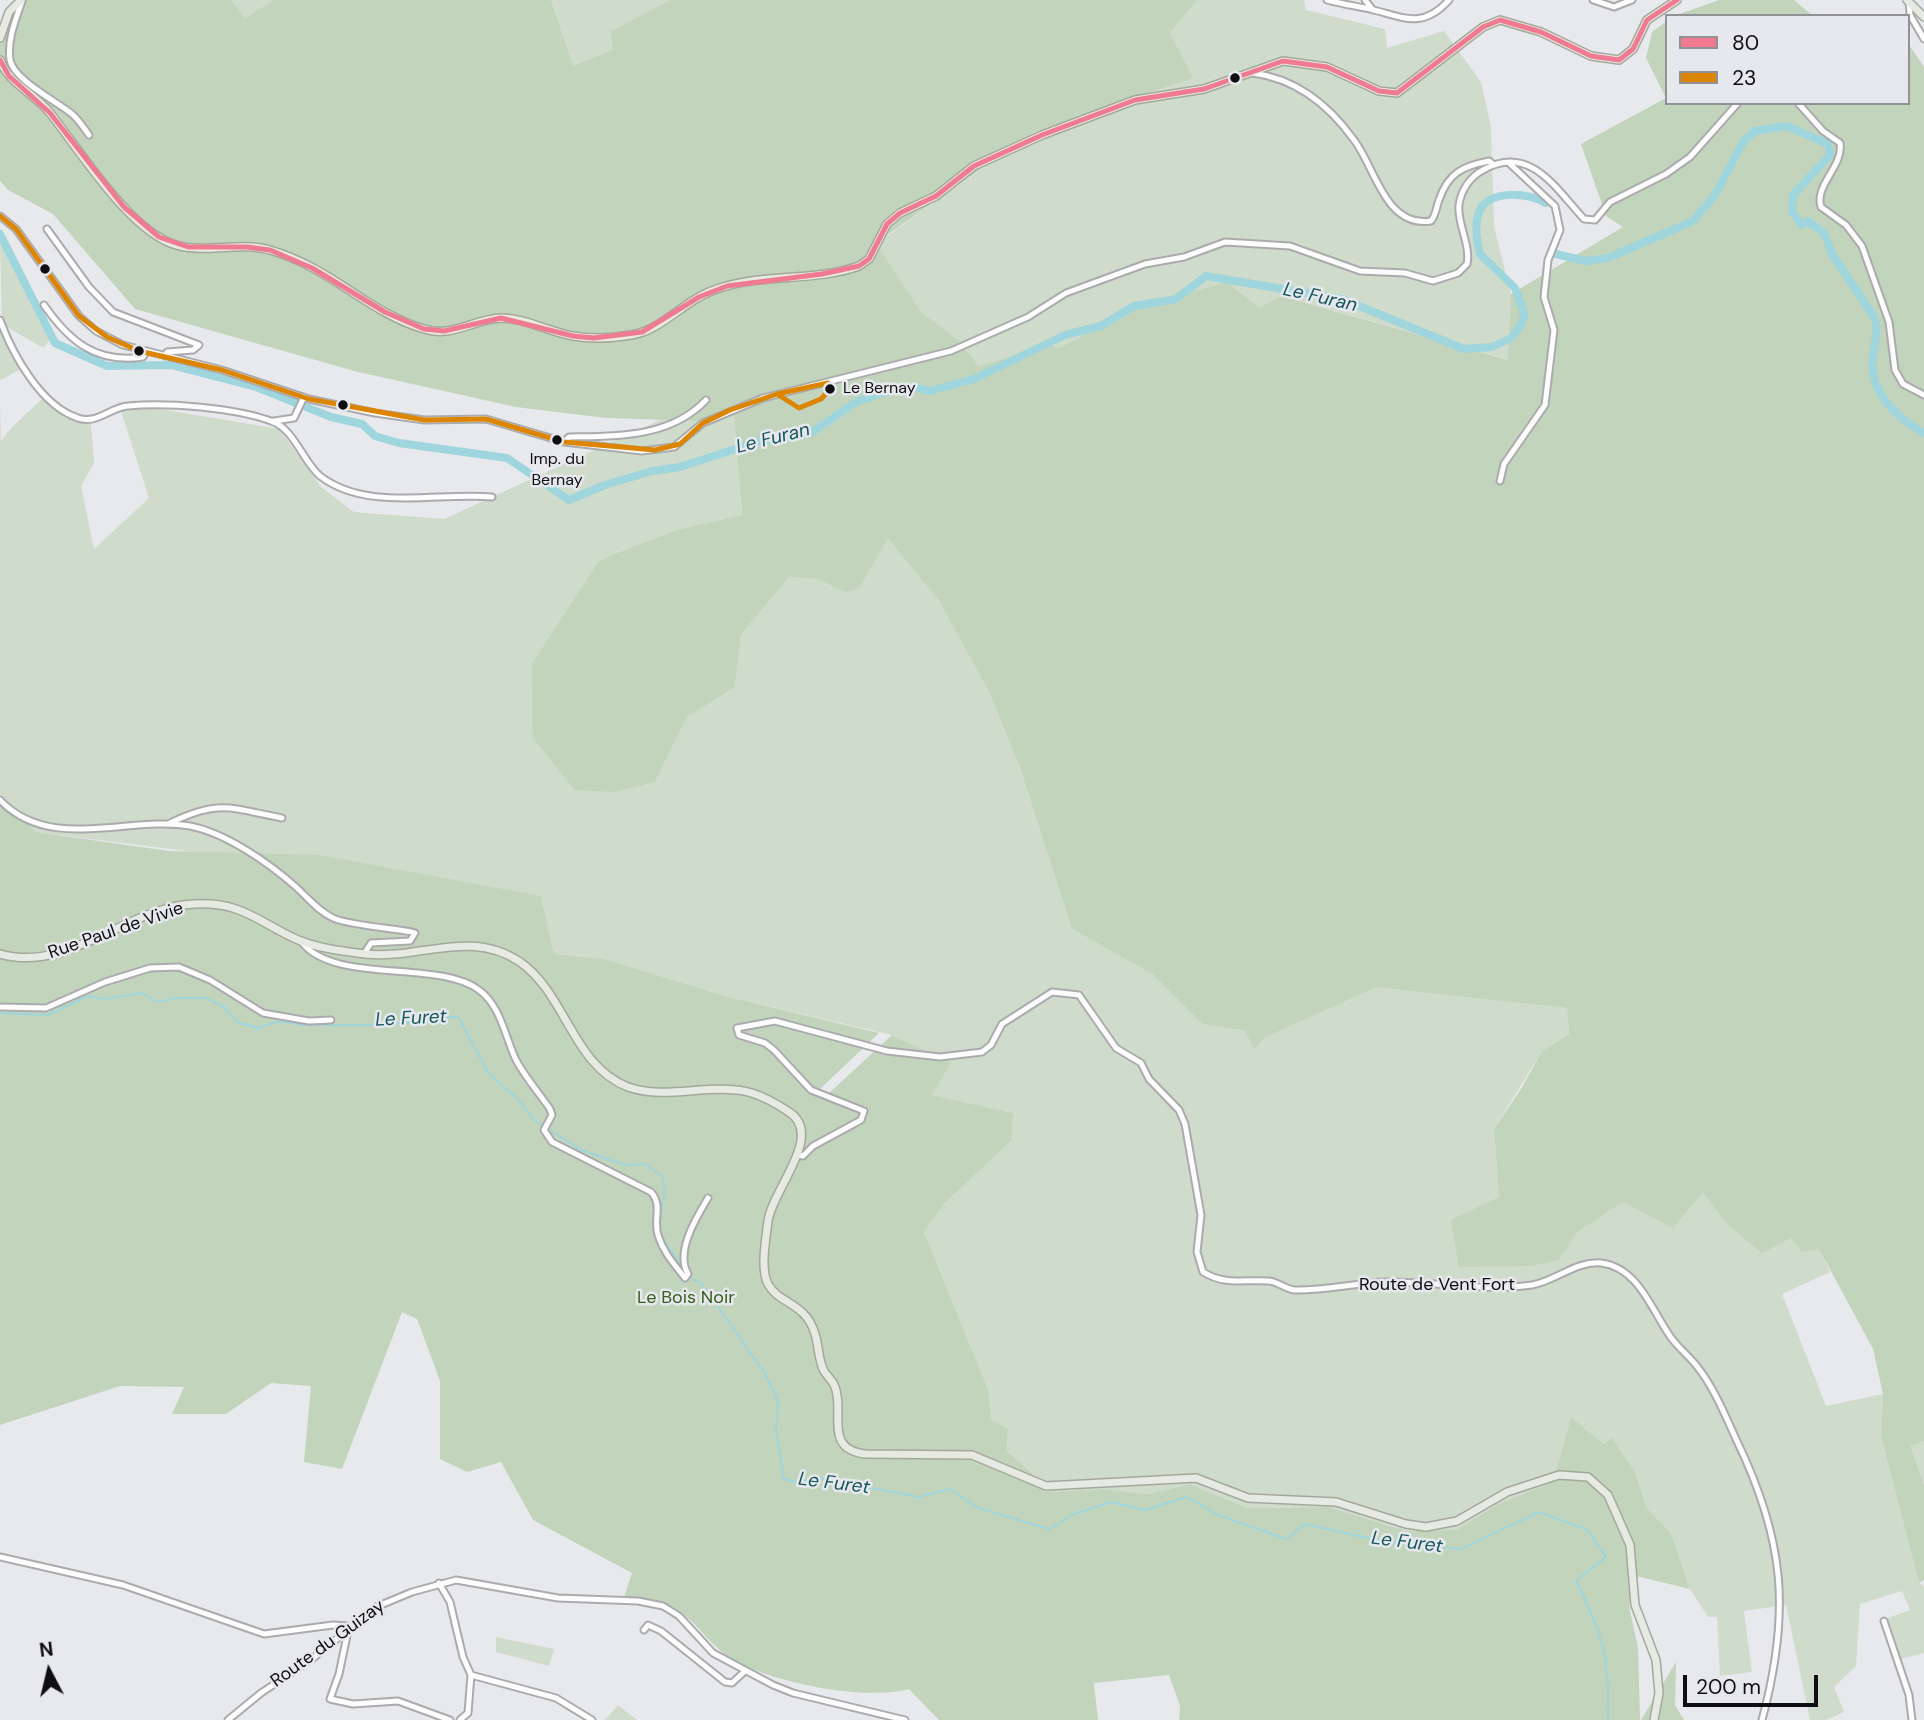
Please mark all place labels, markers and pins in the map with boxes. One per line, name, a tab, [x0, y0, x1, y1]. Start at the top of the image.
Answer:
unlabelled marker	[1228, 71, 1242, 85]
unlabelled marker	[38, 262, 52, 276]
unlabelled marker	[132, 344, 146, 358]
place label: Le Bernay	[843, 379, 916, 399]
marker: Le Bernay	[823, 382, 837, 396]
unlabelled marker	[336, 398, 350, 412]
marker: Imp. du Bernay	[550, 433, 564, 447]
place label: Imp. du Bernay	[530, 450, 584, 488]

